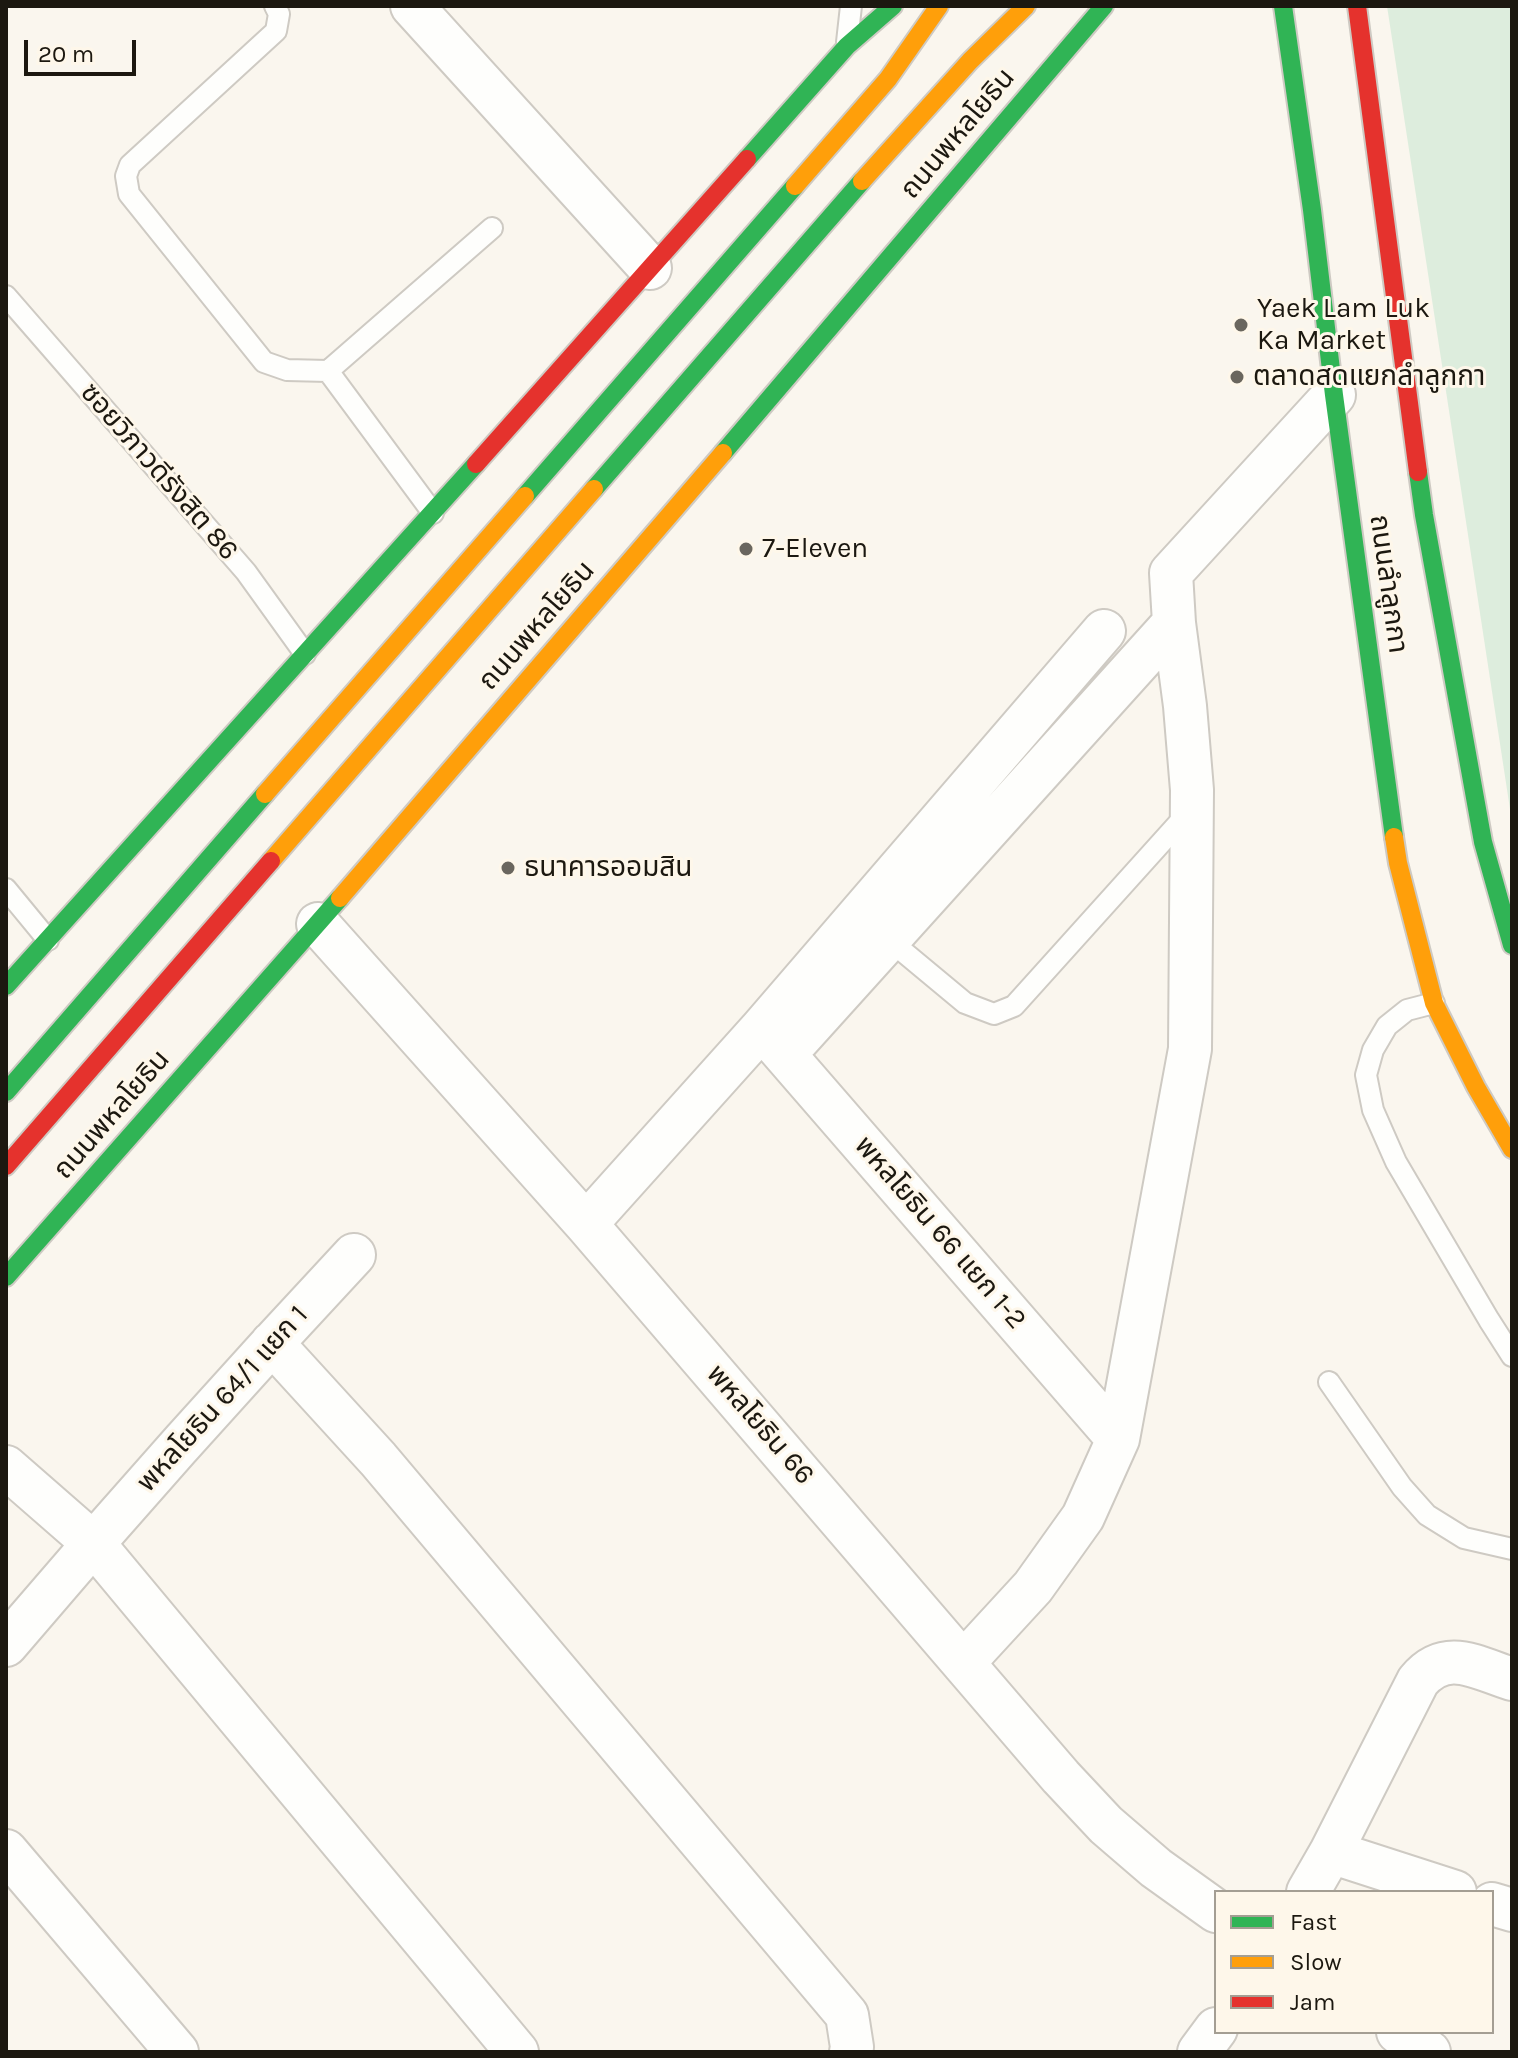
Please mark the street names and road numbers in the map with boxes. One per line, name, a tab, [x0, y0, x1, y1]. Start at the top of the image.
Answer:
street label: ถนนพหลโยธิน	[894, 62, 1022, 206]
street label: ซอยวิภาวดีรังสิต 86	[73, 377, 245, 567]
street label: ถนนลำลูกกา	[1362, 513, 1414, 655]
street label: ถนนพหลโยธิน	[472, 555, 602, 697]
street label: ถนนพหลโยธิน	[47, 1044, 177, 1186]
street label: พหลโยธิน 66 แยก 1-2	[847, 1130, 1033, 1336]
street label: พหลโยธิน 64/1 แยก 1	[130, 1299, 316, 1499]
street label: พหลโยธิน 66	[699, 1358, 821, 1492]

